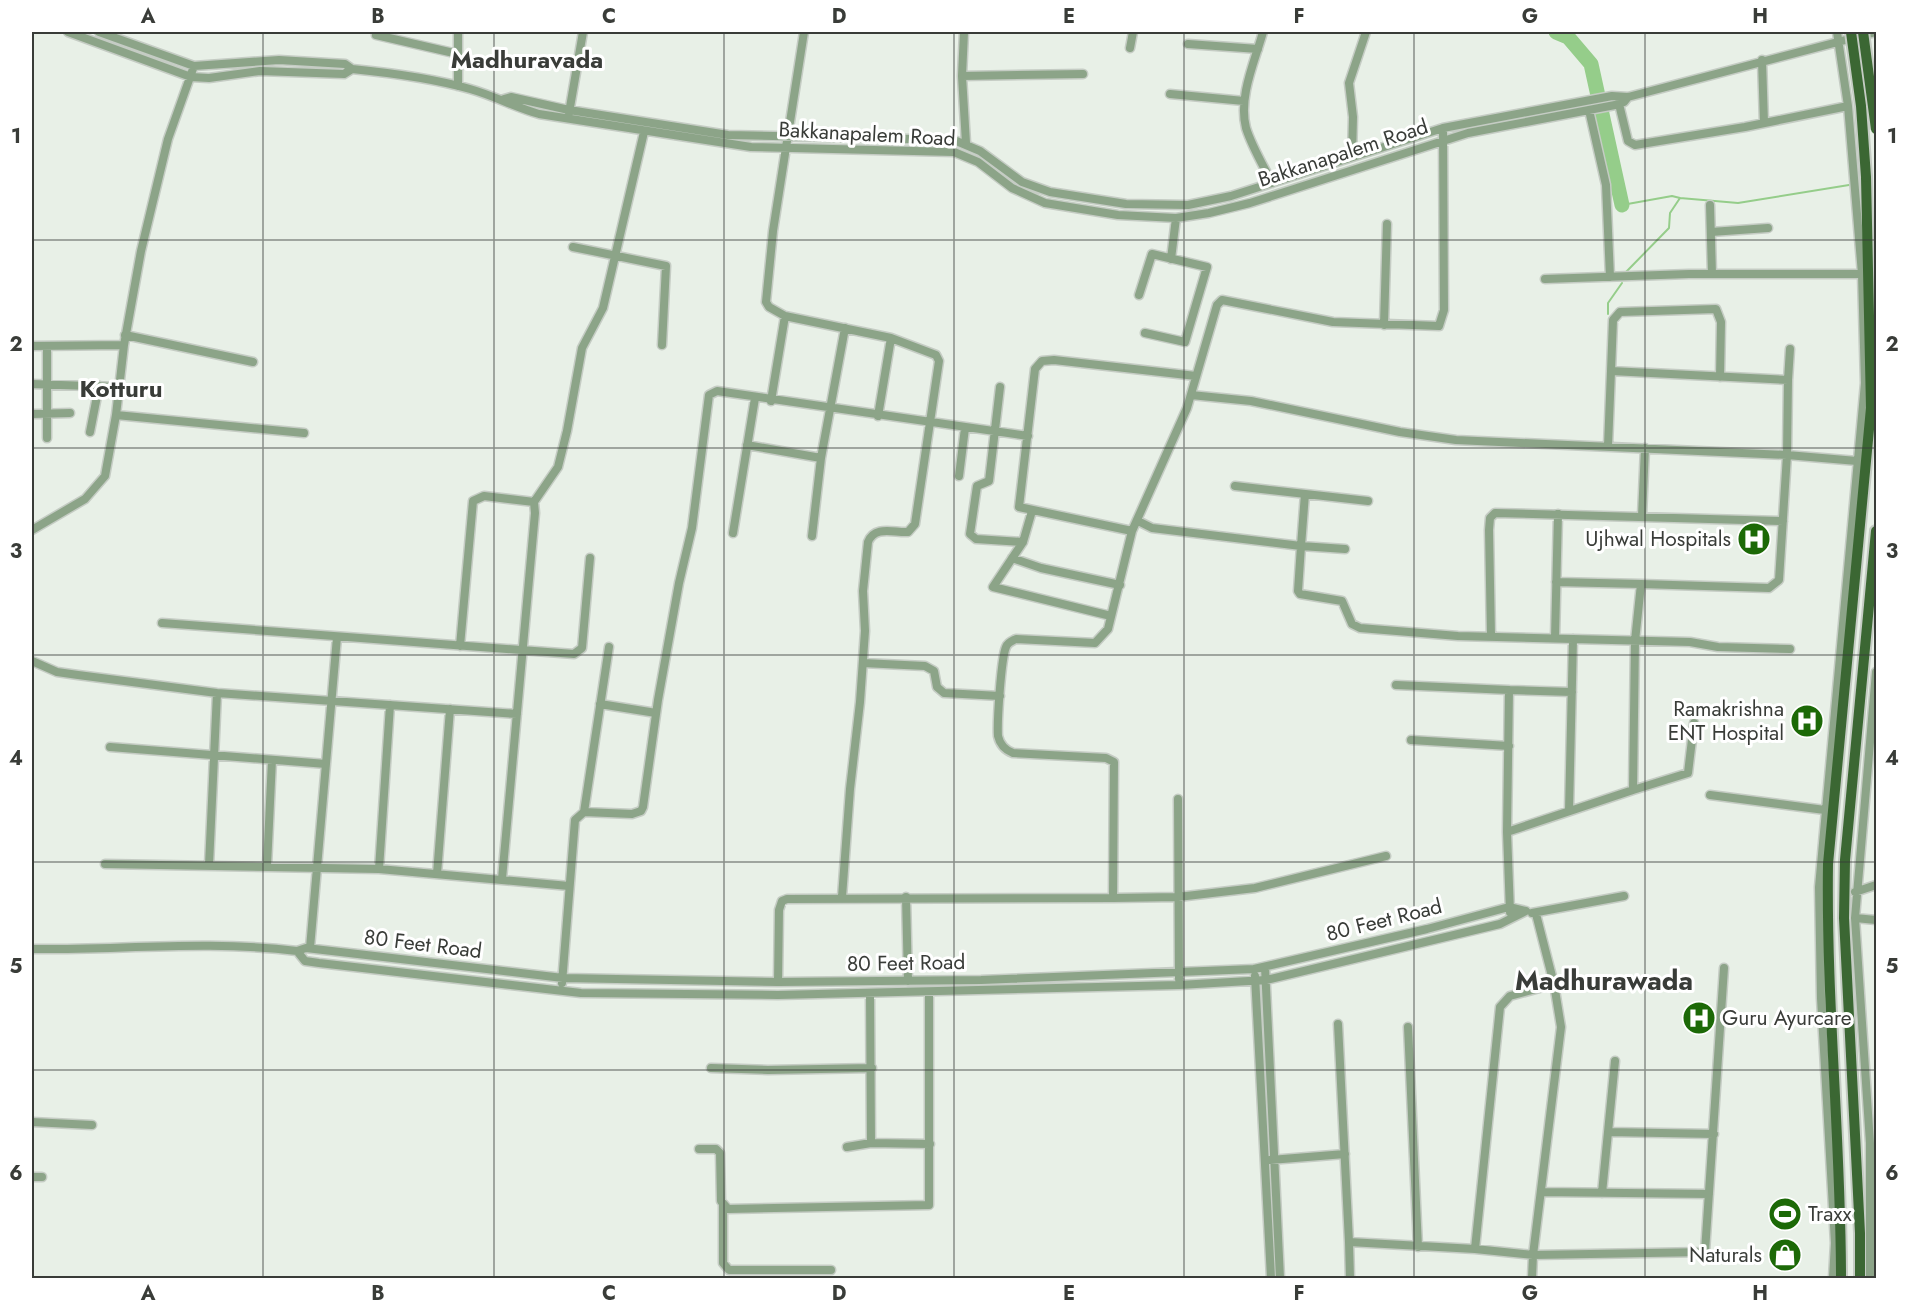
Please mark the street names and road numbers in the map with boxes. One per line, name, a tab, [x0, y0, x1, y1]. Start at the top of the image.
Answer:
street label: Bakkanapalem Road	[1254, 111, 1432, 195]
street label: Bakkanapalem Road	[778, 114, 956, 154]
street label: 80 Feet Road	[1323, 891, 1445, 949]
street label: 80 Feet Road	[362, 922, 484, 966]
street label: 80 Feet Road	[846, 947, 966, 979]

